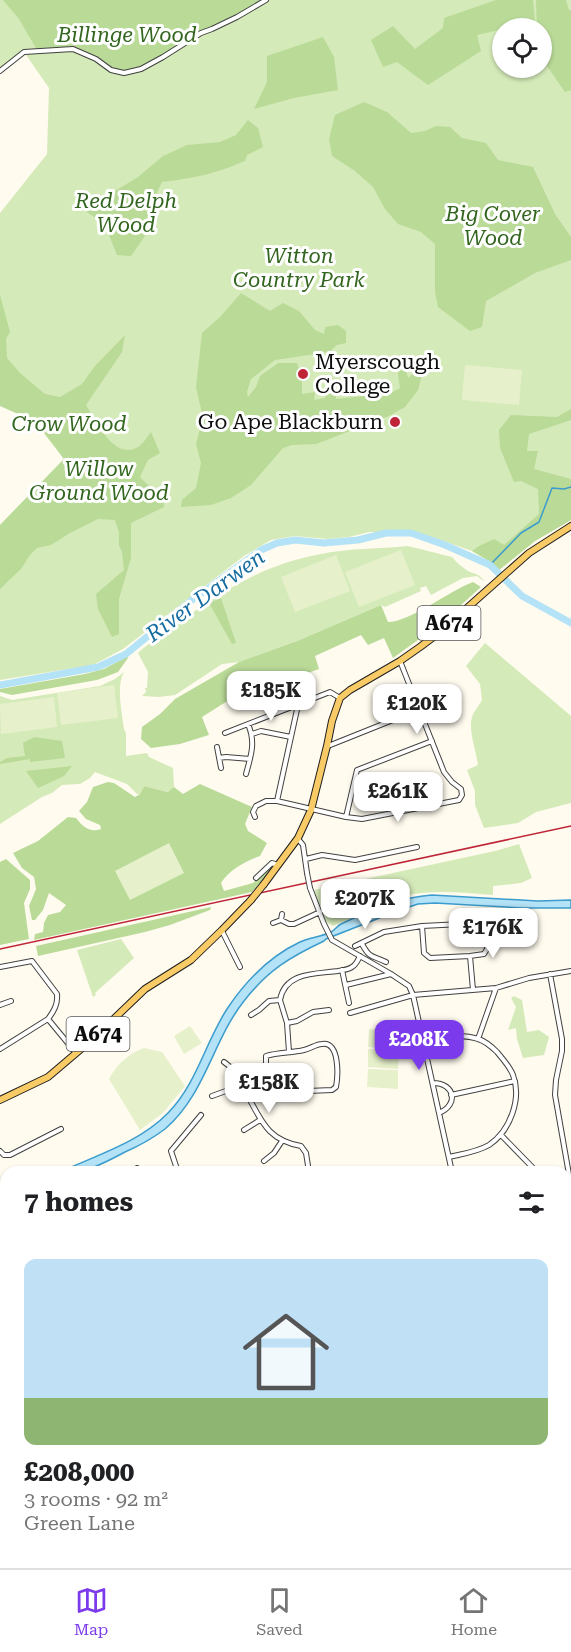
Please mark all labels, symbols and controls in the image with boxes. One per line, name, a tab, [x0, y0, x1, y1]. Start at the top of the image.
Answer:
map controls	[492, 18, 552, 78]
button: locate	[492, 18, 552, 78]
park label: Billinge Wood	[56, 23, 197, 47]
park label: Red Delph Wood	[74, 189, 177, 237]
park label: Big Cover Wood	[444, 202, 541, 250]
park label: Witton Country Park	[233, 244, 366, 292]
place label: Myerscough College	[315, 350, 441, 398]
marker: Myerscough College	[296, 367, 310, 381]
place label: Go Ape Blackburn	[198, 410, 383, 434]
park label: Crow Wood	[11, 412, 127, 436]
marker: Go Ape Blackburn	[388, 415, 402, 429]
park label: Willow Ground Wood	[29, 457, 169, 505]
water label: River Darwen	[140, 544, 269, 647]
road number: A674	[418, 606, 480, 640]
pin: £185K	[229, 671, 313, 722]
text: £185K	[241, 678, 301, 702]
pin: £120K	[375, 684, 459, 735]
text: £120K	[387, 691, 447, 715]
pin: £261K	[356, 772, 440, 823]
text: £261K	[368, 779, 428, 803]
pin: £207K	[323, 879, 407, 930]
text: £207K	[335, 886, 395, 910]
pin: £176K	[451, 908, 535, 959]
text: £176K	[463, 915, 523, 939]
road number: A674	[66, 1017, 130, 1051]
pin: £208K	[377, 1020, 461, 1071]
text: £208K	[389, 1027, 449, 1051]
pin: £158K	[227, 1063, 311, 1114]
text: £158K	[239, 1070, 299, 1094]
icon: filters	[515, 1186, 548, 1219]
text: 7 homes	[24, 1187, 133, 1217]
icon: home	[232, 1298, 340, 1406]
text: £208,000	[24, 1457, 134, 1487]
text: 3 rooms · 92 m²	[24, 1487, 168, 1511]
text: Green Lane	[24, 1511, 135, 1535]
tab: Map	[74, 1584, 108, 1639]
tab: Saved	[256, 1584, 303, 1639]
tab: Home	[451, 1584, 497, 1639]

